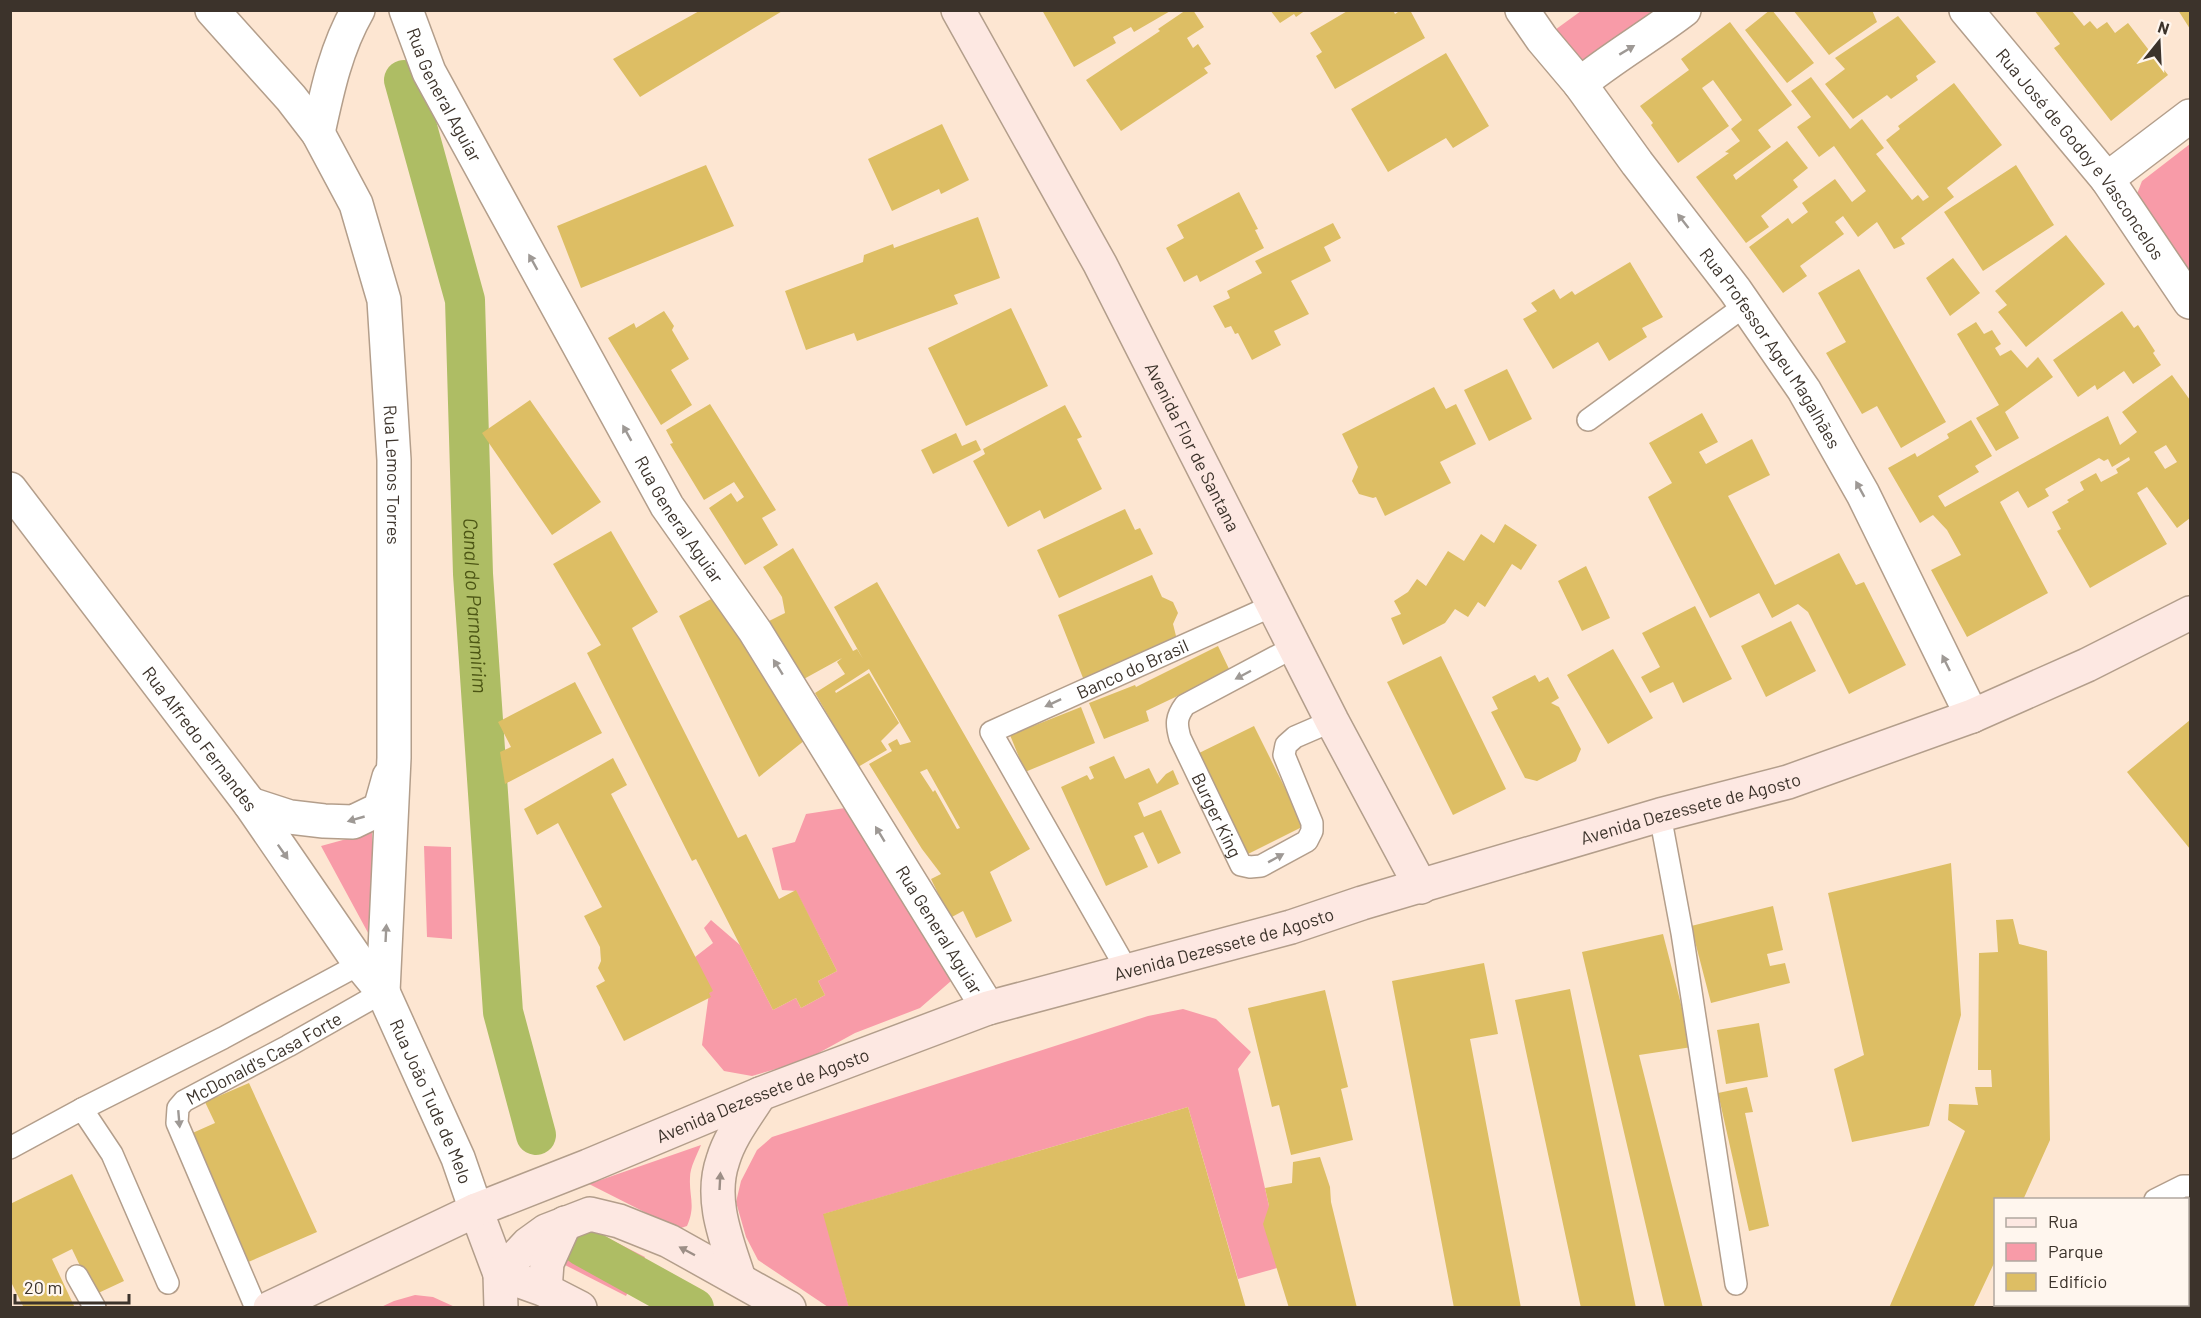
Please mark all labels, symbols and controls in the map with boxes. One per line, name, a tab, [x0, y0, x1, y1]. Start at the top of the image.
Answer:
north arrow	[2129, 12, 2189, 72]
text: N	[2156, 17, 2172, 38]
street label: Rua General Aguiar	[402, 24, 487, 166]
one-way arrow	[1619, 44, 1635, 55]
street label: Rua José de Godoy e Vasconcelos	[1992, 44, 2169, 264]
one-way arrow	[1677, 214, 1689, 229]
street label: Rua Professor Ageu Magalhães	[1695, 243, 1846, 452]
one-way arrow	[528, 253, 538, 270]
street label: Avenida Flor de Santana	[1141, 359, 1245, 535]
street label: Rua Lemos Torres	[380, 404, 405, 545]
one-way arrow	[622, 424, 632, 441]
street label: Rua General Aguiar	[631, 452, 729, 587]
one-way arrow	[1855, 480, 1865, 497]
water label: Canal do Parnamirim	[459, 517, 493, 694]
street label: Banco do Brasil	[1073, 634, 1192, 703]
one-way arrow	[1942, 655, 1951, 672]
one-way arrow	[772, 659, 783, 676]
street label: Rua Alfredo Fernandes	[138, 662, 263, 815]
one-way arrow	[1234, 670, 1251, 679]
one-way arrow	[1044, 699, 1061, 708]
street label: Avenida Dezessete de Agosto	[1578, 767, 1804, 849]
street label: Burger King	[1187, 769, 1247, 861]
one-way arrow	[346, 815, 364, 824]
one-way arrow	[874, 826, 885, 842]
one-way arrow	[277, 843, 289, 859]
one-way arrow	[1268, 853, 1285, 863]
street label: Rua General Aguiar	[892, 861, 988, 998]
street label: Avenida Dezessete de Agosto	[1111, 902, 1337, 985]
one-way arrow	[381, 924, 390, 943]
street label: McDonald's Casa Forte	[182, 1007, 345, 1109]
street label: Rua João Tude de Melo	[386, 1015, 477, 1187]
street label: Avenida Dezessete de Agosto	[653, 1043, 872, 1147]
one-way arrow	[174, 1110, 184, 1129]
one-way arrow	[715, 1172, 724, 1191]
legend	[1994, 1198, 2189, 1306]
text: Rua	[2048, 1210, 2078, 1232]
text: Parque	[2048, 1240, 2103, 1262]
one-way arrow	[678, 1246, 695, 1256]
scale bar	[15, 1267, 129, 1305]
text: Edifício	[2048, 1270, 2107, 1292]
text: 20 m	[24, 1276, 62, 1298]

